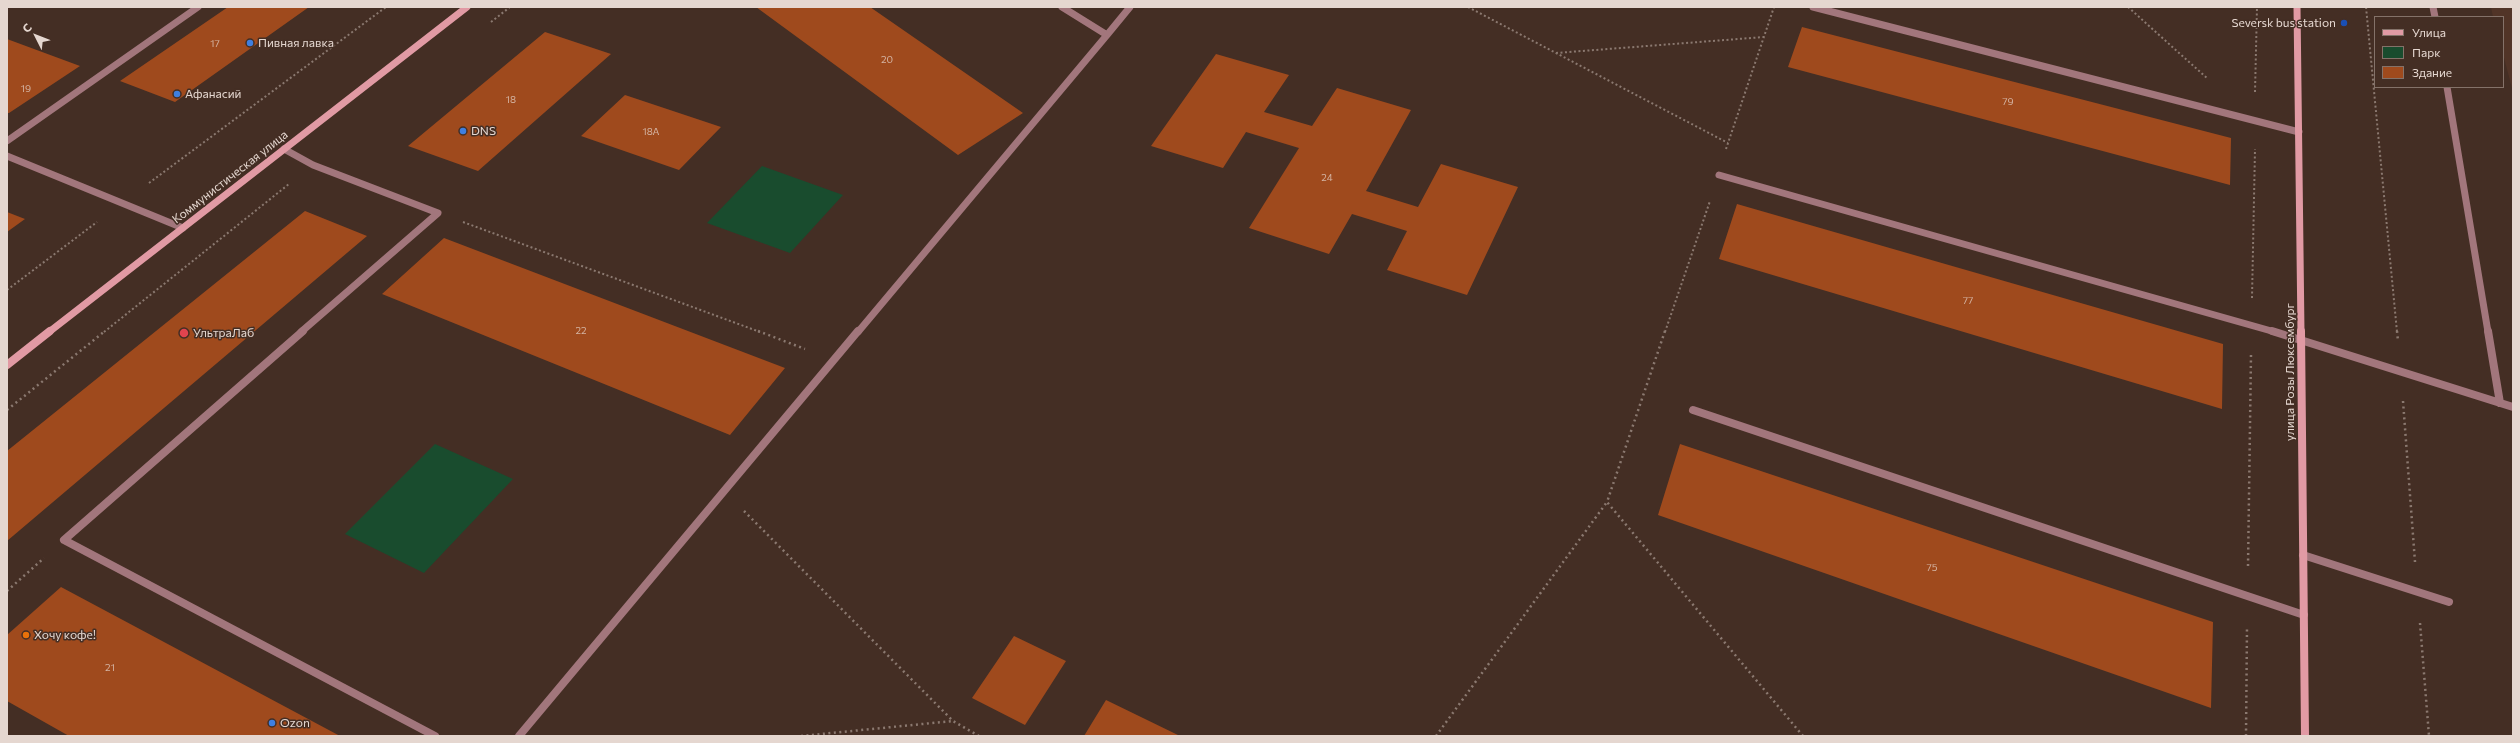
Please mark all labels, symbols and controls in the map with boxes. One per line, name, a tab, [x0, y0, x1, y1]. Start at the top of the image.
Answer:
north arrow	[16, 16, 56, 56]
place label: Seversk bus station	[2231, 16, 2336, 30]
legend	[2374, 16, 2504, 88]
marker: Seversk bus station	[2339, 18, 2349, 28]
text: С	[19, 20, 34, 35]
text: Улица	[2412, 25, 2446, 39]
place label: Пивная лавка	[258, 36, 334, 50]
house number: 17	[210, 38, 220, 50]
marker: Пивная лавка	[245, 38, 255, 48]
text: Парк	[2412, 45, 2441, 59]
house number: 20	[881, 54, 893, 66]
text: Здание	[2412, 65, 2452, 79]
house number: 19	[21, 83, 31, 95]
place label: Афанасий	[185, 87, 241, 101]
marker: Афанасий	[172, 89, 182, 99]
house number: 18	[506, 94, 516, 106]
house number: 79	[2002, 96, 2014, 108]
place label: DNS	[471, 124, 496, 138]
marker: DNS	[458, 126, 468, 136]
house number: 18А	[642, 126, 660, 138]
street label: Коммунистическая улица	[169, 127, 291, 227]
house number: 24	[1321, 172, 1333, 184]
house number: 77	[1963, 295, 1973, 307]
street label: улица Розы Люксембург	[2283, 303, 2297, 441]
house number: 22	[575, 325, 587, 337]
place label: УльтраЛаб	[193, 326, 254, 340]
marker: УльтраЛаб	[178, 327, 190, 339]
house number: 75	[1927, 562, 1937, 574]
place label: Хочу кофе!	[34, 628, 96, 642]
marker: Хочу кофе!	[21, 630, 31, 640]
house number: 21	[105, 662, 115, 674]
place label: Ozon	[280, 716, 310, 730]
marker: Ozon	[267, 718, 277, 728]

